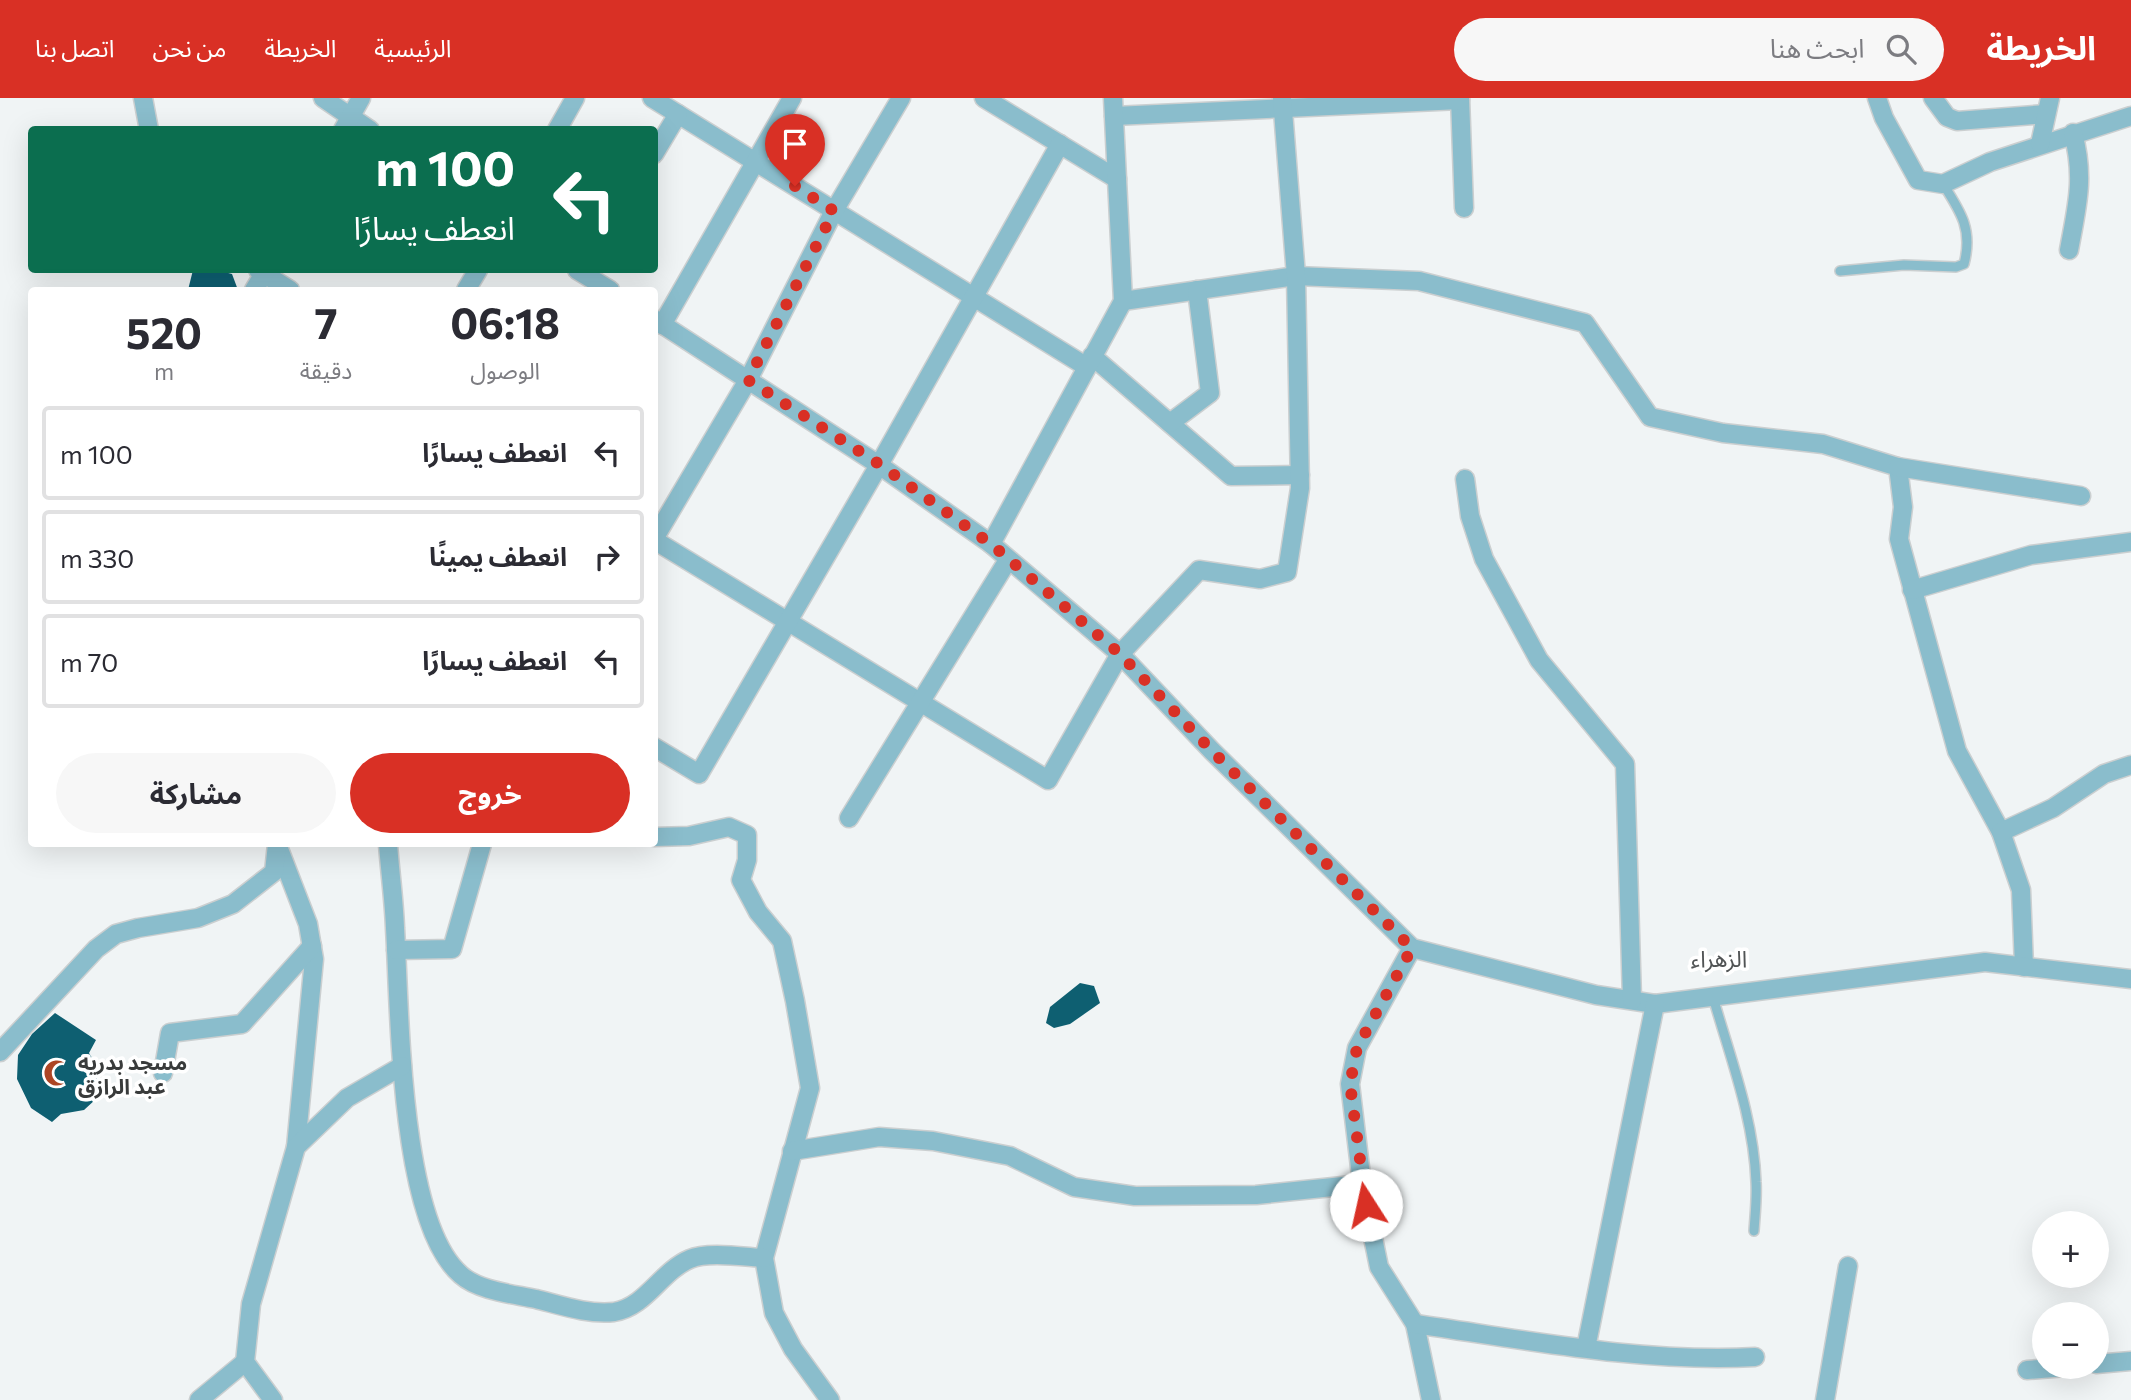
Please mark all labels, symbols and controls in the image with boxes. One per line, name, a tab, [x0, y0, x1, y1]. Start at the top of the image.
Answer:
search box	[1454, 18, 1944, 81]
text: الخريطة	[1986, 26, 2096, 67]
icon: search	[1882, 30, 1920, 68]
text: ابحث هنا	[1770, 32, 1864, 63]
text: اتصل بنا	[35, 33, 114, 62]
text: من نحن	[152, 33, 226, 62]
text: الخريطة	[264, 33, 336, 62]
text: الرئيسية	[374, 33, 452, 62]
pin	[765, 114, 825, 186]
icon: arrive	[776, 125, 814, 163]
text: 100 m	[376, 136, 515, 196]
icon: left	[539, 154, 630, 245]
text: انعطف يسارًا	[353, 207, 515, 247]
text: 7	[315, 296, 338, 348]
text: 06:18	[450, 296, 560, 348]
text: 520	[126, 306, 202, 358]
text: دقيقة	[300, 356, 352, 384]
text: الوصول	[470, 356, 540, 384]
text: m	[154, 357, 174, 385]
icon: left	[588, 434, 626, 472]
text: انعطف يسارًا	[422, 436, 567, 467]
text: 100 m	[60, 438, 133, 469]
icon: right	[588, 538, 626, 576]
text: انعطف يمينًا	[429, 540, 567, 571]
text: 330 m	[60, 542, 134, 573]
icon: left	[588, 642, 626, 680]
text: انعطف يسارًا	[422, 644, 567, 675]
text: 70 m	[60, 646, 118, 677]
button: مشاركة	[56, 753, 336, 833]
button: خروج	[350, 753, 630, 833]
district label: الزهراء	[1691, 944, 1747, 973]
place label: مسجد بدريه عبد الرازق	[78, 1049, 187, 1099]
mosque icon: مسجد بدريه عبد الرازق	[42, 1058, 72, 1088]
position arrow	[1329, 1168, 1403, 1242]
map controls	[2032, 1211, 2109, 1379]
button: +	[2032, 1211, 2109, 1288]
button: −	[2032, 1302, 2109, 1379]

